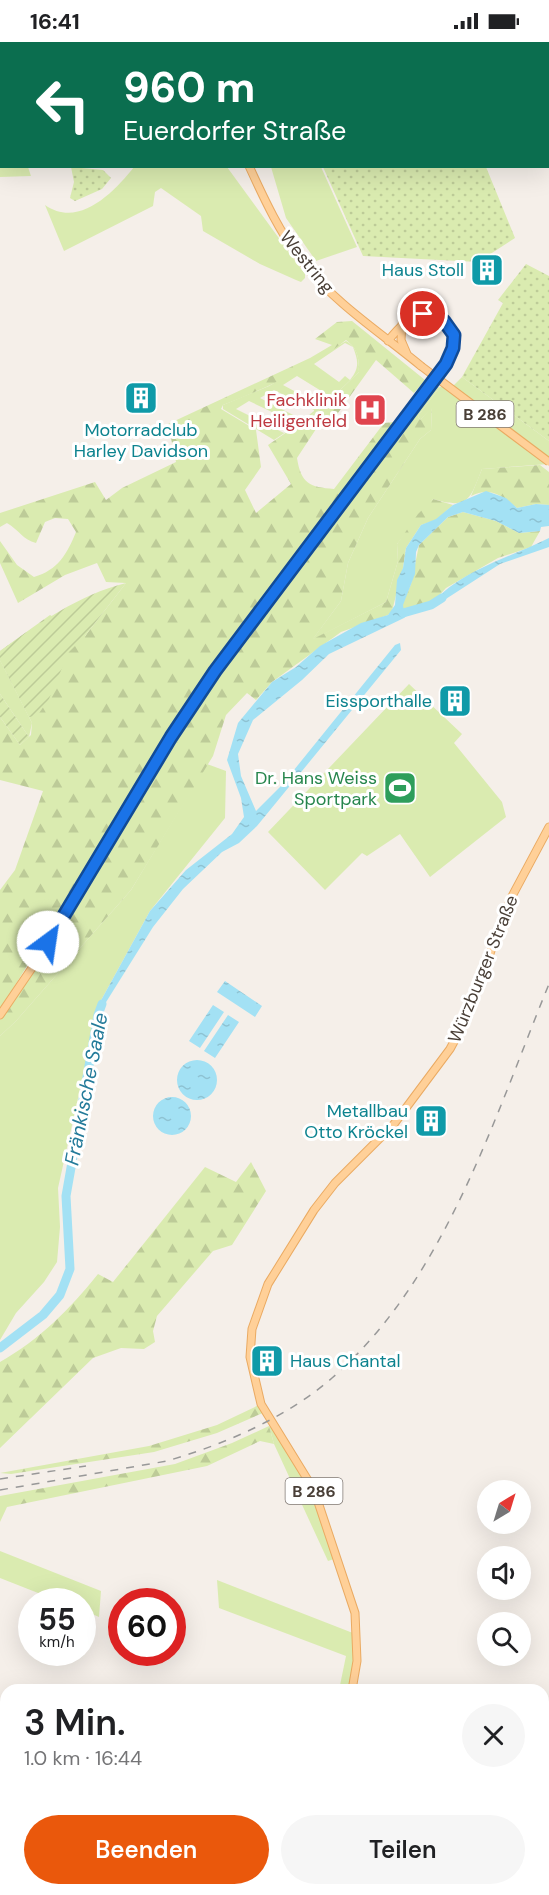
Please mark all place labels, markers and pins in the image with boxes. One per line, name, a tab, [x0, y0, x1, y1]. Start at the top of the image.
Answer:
building icon: Haus Stoll	[469, 252, 505, 288]
place label: Haus Stoll	[382, 258, 464, 282]
pin	[397, 288, 448, 339]
building icon: Motorradclub Harley Davidson	[123, 380, 159, 416]
place label: Fachklinik Heiligenfeld	[250, 388, 347, 433]
hospital icon: Fachklinik Heiligenfeld	[352, 392, 388, 428]
place label: Motorradclub Harley Davidson	[74, 418, 208, 463]
building icon: Eissporthalle	[437, 683, 473, 719]
place label: Eissporthalle	[325, 689, 432, 713]
place label: Dr. Hans Weiss Sportpark	[255, 766, 377, 811]
sports icon: Dr. Hans Weiss Sportpark	[382, 770, 418, 806]
place label: Metallbau Otto Kröckel	[304, 1099, 408, 1144]
building icon: Metallbau Otto Kröckel	[413, 1103, 449, 1139]
building icon: Haus Chantal	[249, 1343, 285, 1379]
place label: Haus Chantal	[290, 1349, 400, 1373]

